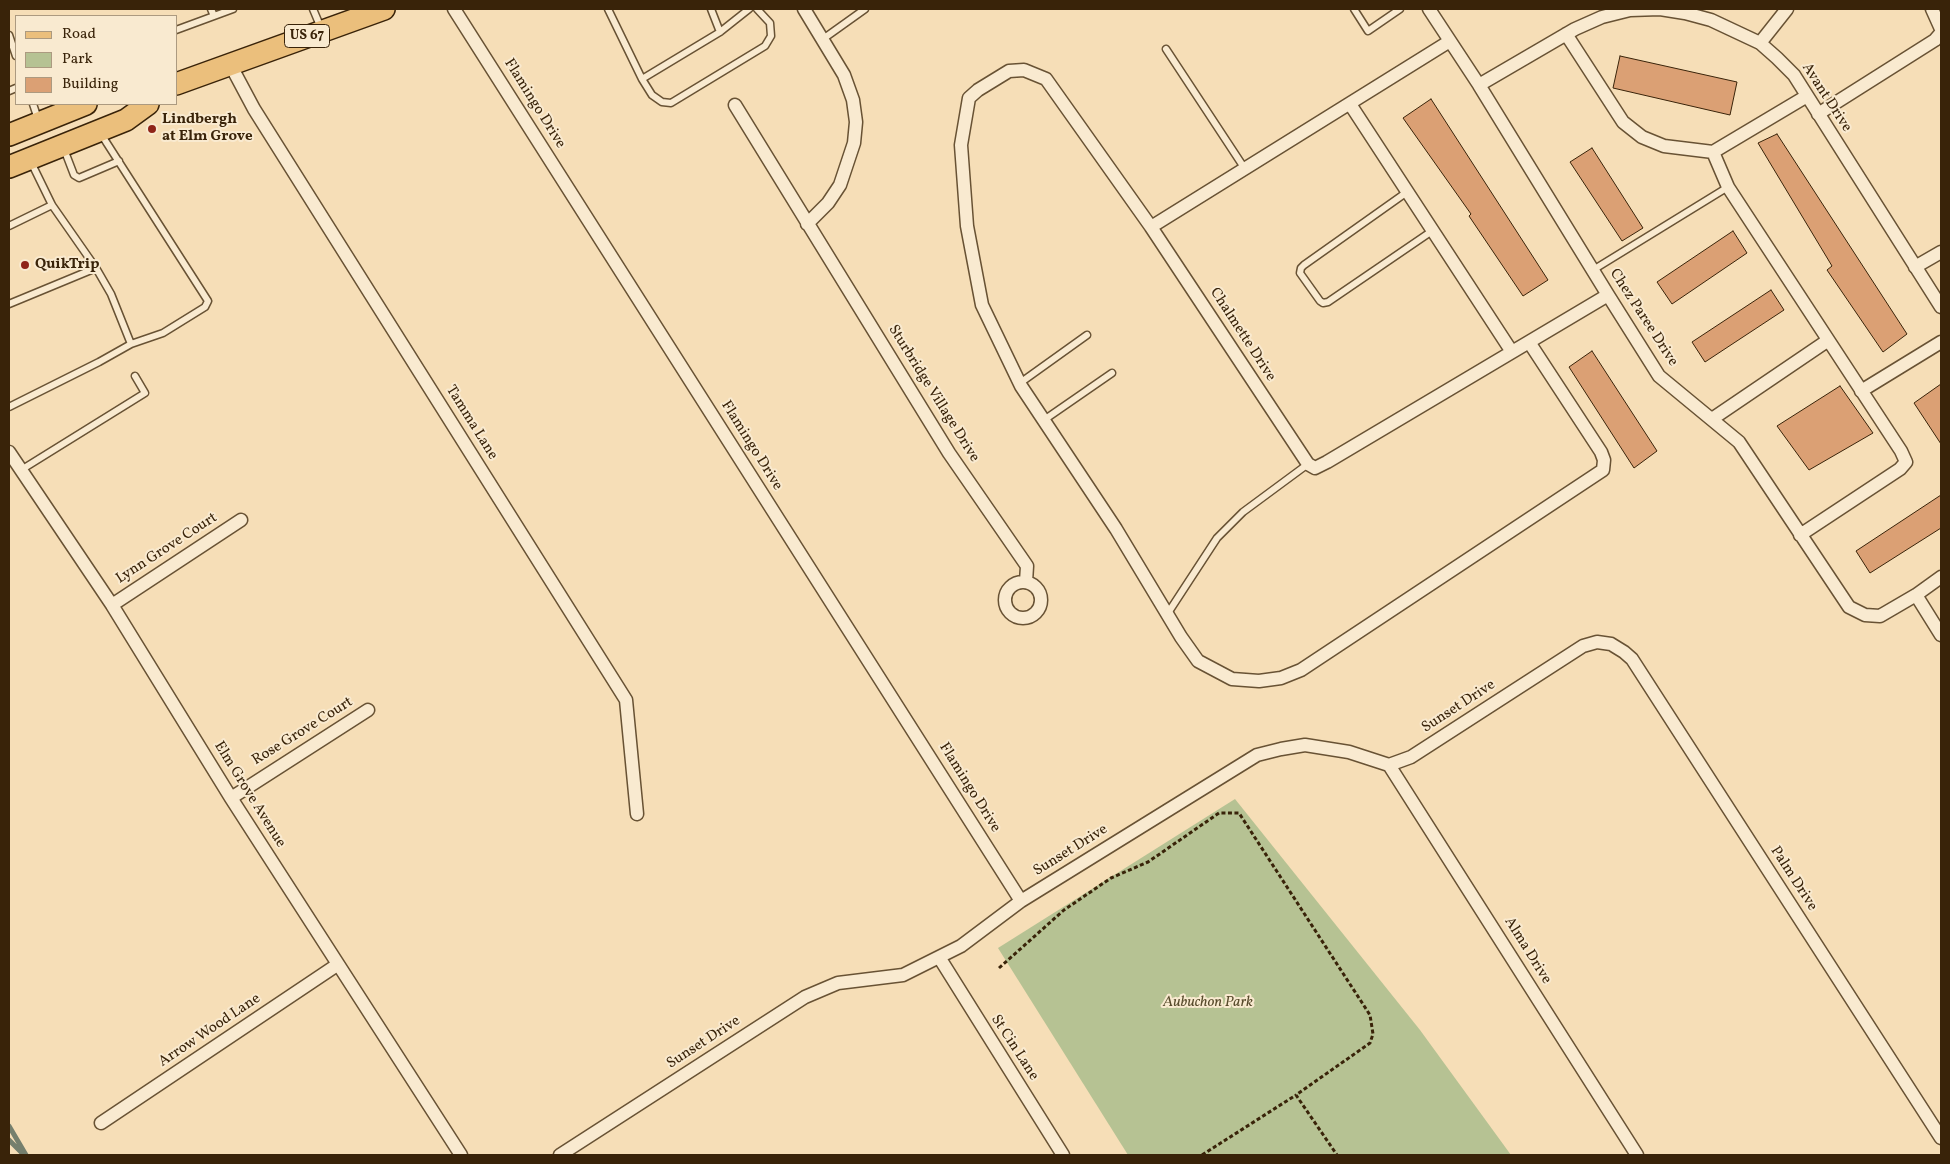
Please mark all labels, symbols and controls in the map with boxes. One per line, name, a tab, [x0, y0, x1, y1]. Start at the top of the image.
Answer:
legend	[15, 15, 178, 105]
text: Road	[62, 24, 96, 45]
road number: US 67	[284, 24, 330, 48]
text: Park	[62, 49, 93, 70]
street label: Flamingo Drive	[499, 56, 569, 152]
street label: Avant Drive	[1797, 60, 1855, 136]
text: Building	[62, 74, 118, 95]
place label: Lindbergh at Elm Grove	[162, 111, 253, 146]
marker: Lindbergh at Elm Grove	[146, 123, 158, 135]
place label: QuikTrip	[35, 256, 99, 274]
marker: QuikTrip	[19, 259, 31, 271]
street label: Chez Paree Drive	[1605, 266, 1681, 370]
street label: Chalmette Drive	[1205, 285, 1279, 385]
street label: Sturbridge Village Drive	[883, 322, 983, 466]
street label: Tamma Lane	[441, 382, 501, 464]
street label: Flamingo Drive	[716, 398, 786, 494]
street label: Lynn Grove Court	[113, 510, 221, 588]
street label: Sunset Drive	[1419, 677, 1499, 737]
street label: Rose Grove Court	[249, 694, 357, 770]
street label: Elm Grove Avenue	[209, 739, 289, 851]
street label: Flamingo Drive	[934, 740, 1004, 836]
street label: Sunset Drive	[1031, 821, 1111, 881]
street label: Palm Drive	[1765, 843, 1821, 915]
street label: Alma Drive	[1499, 914, 1555, 988]
street label: Arrow Wood Lane	[156, 990, 264, 1072]
park label: Aubuchon Park	[1163, 994, 1253, 1012]
street label: St Cin Lane	[986, 1012, 1042, 1084]
street label: Sunset Drive	[664, 1013, 744, 1073]

